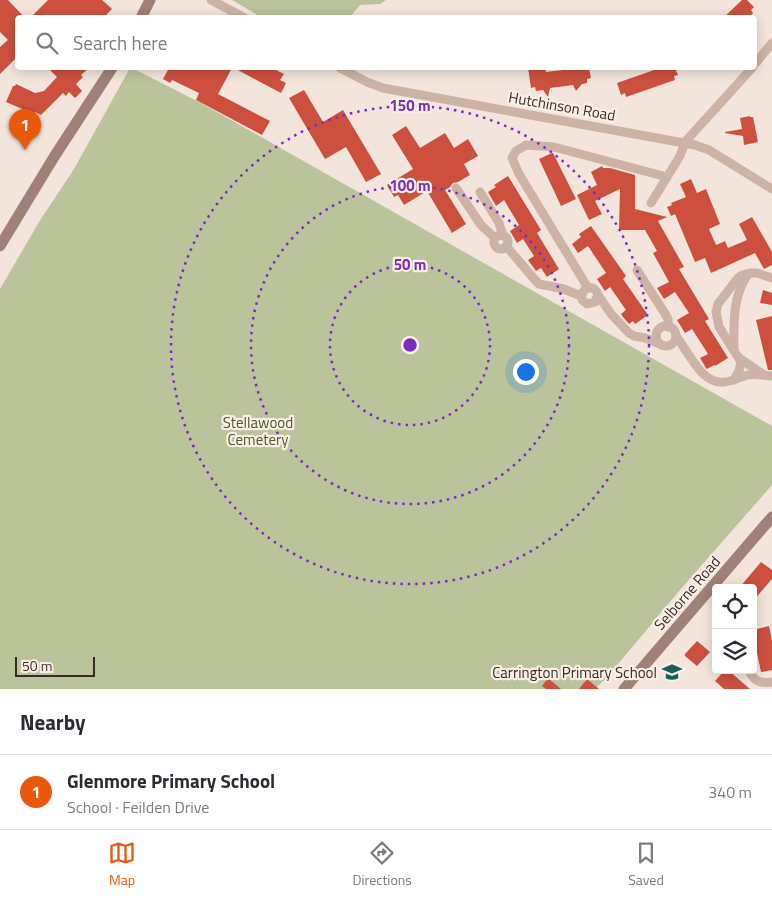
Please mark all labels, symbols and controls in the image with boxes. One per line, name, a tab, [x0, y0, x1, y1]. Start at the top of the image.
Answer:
search box	[15, 15, 757, 70]
text: Search here	[73, 28, 167, 57]
icon: search	[33, 29, 61, 57]
street label: Hutchinson Road	[507, 85, 617, 127]
text: 150 m	[389, 94, 431, 117]
pin: 1	[9, 109, 41, 150]
text: 100 m	[389, 174, 431, 197]
text: 50 m	[394, 253, 426, 276]
centre of rings	[401, 336, 419, 354]
your location	[513, 359, 539, 385]
park label: Stellawood Cemetery	[223, 411, 293, 451]
street label: Selborne Road	[648, 551, 726, 635]
map controls	[712, 584, 757, 674]
button: locate	[712, 584, 757, 629]
button: layers	[712, 629, 757, 674]
scale bar	[15, 654, 95, 677]
text: 50 m	[22, 655, 52, 676]
place label: Carrington Primary School	[492, 661, 657, 684]
school or university icon: Carrington Primary School	[661, 661, 683, 683]
text: Nearby	[20, 706, 85, 738]
text: Glenmore Primary School	[67, 766, 275, 795]
text: 1	[32, 780, 40, 804]
text: 340 m	[708, 780, 752, 804]
text: School · Feilden Drive	[67, 795, 209, 819]
tab: Map	[108, 839, 136, 890]
tab: Directions	[352, 839, 412, 890]
tab: Saved	[628, 839, 664, 890]

